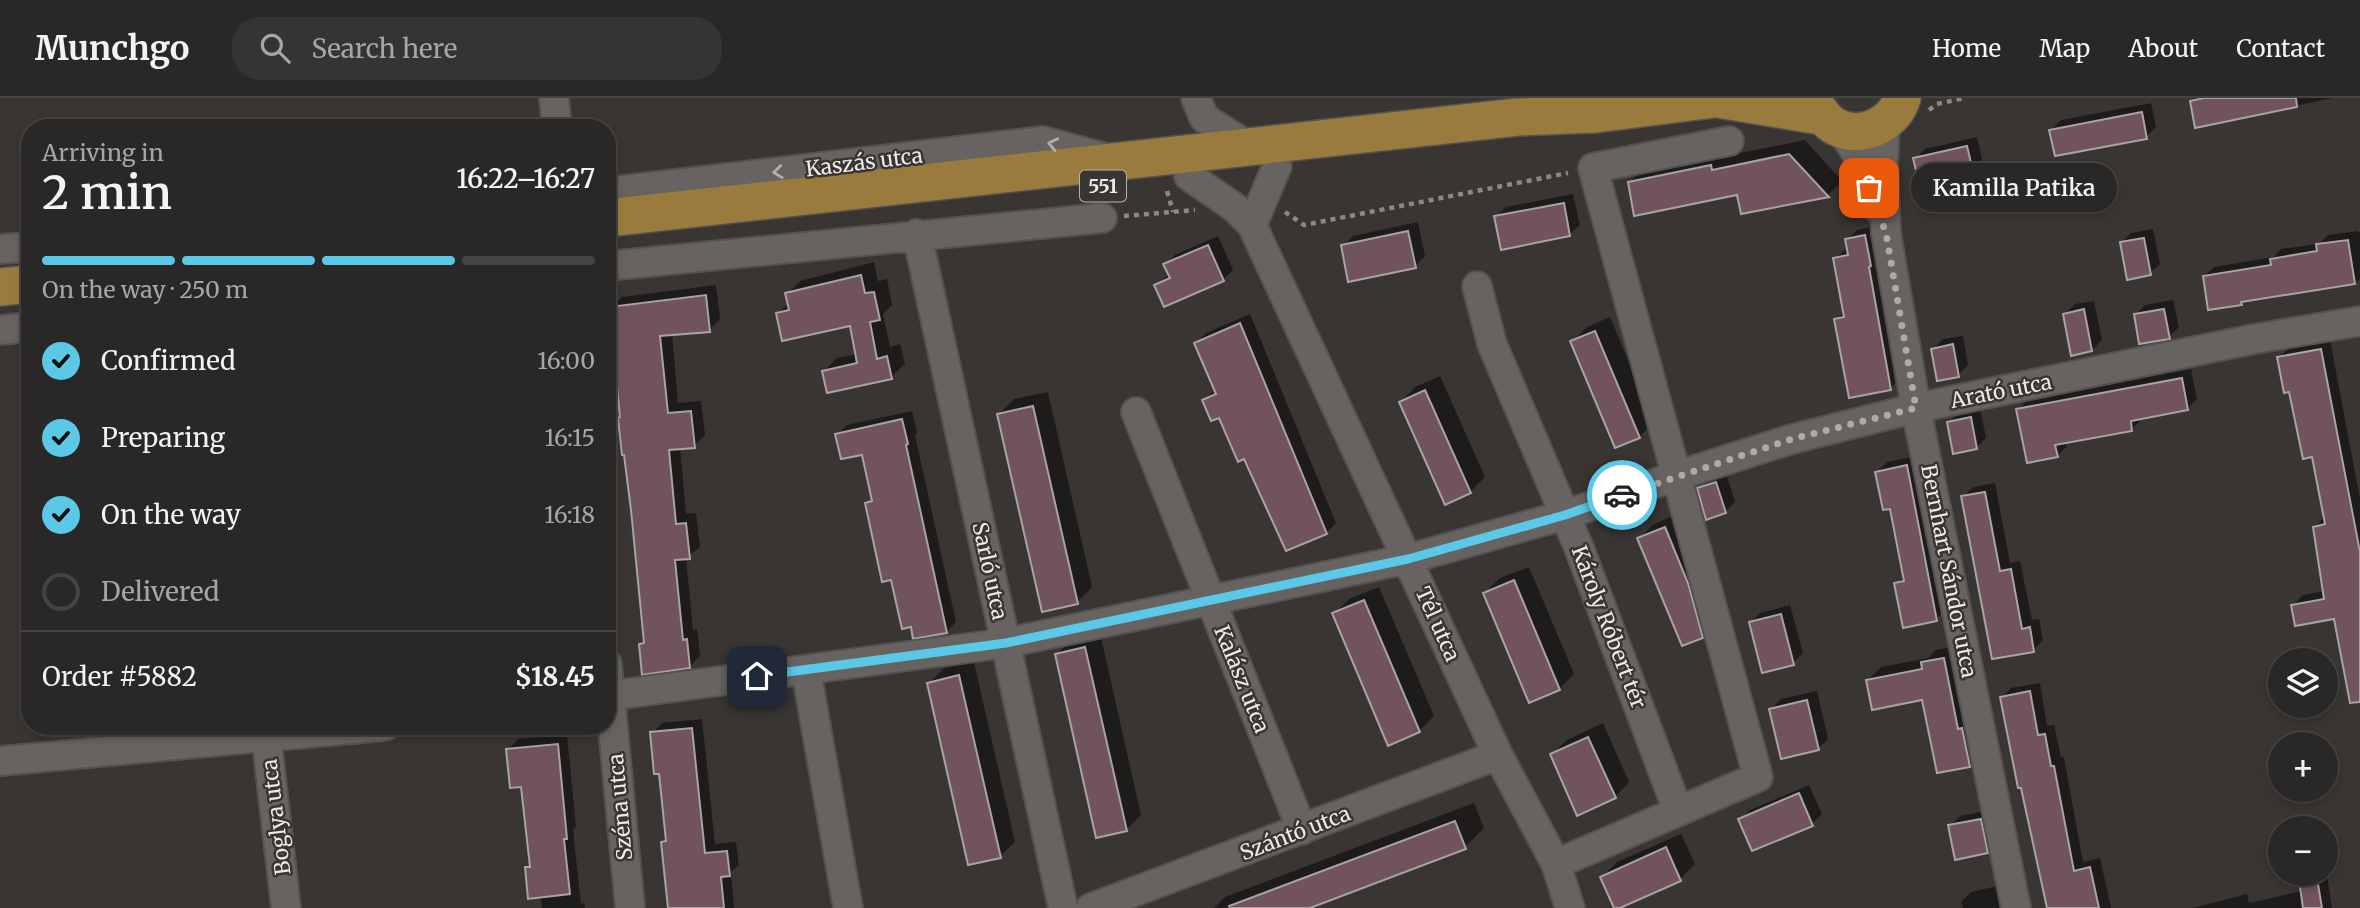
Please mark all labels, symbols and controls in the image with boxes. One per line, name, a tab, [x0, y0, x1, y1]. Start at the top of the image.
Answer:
search box	[232, 17, 722, 80]
text: Munchgo	[35, 28, 190, 69]
icon: search	[256, 29, 294, 67]
text: Search here	[312, 32, 457, 65]
text: Home	[1932, 33, 2001, 64]
text: Map	[2039, 33, 2090, 64]
text: About	[2128, 33, 2198, 64]
text: Contact	[2236, 33, 2325, 64]
text: Arriving in	[42, 138, 164, 167]
one-way arrow	[1047, 138, 1059, 152]
street label: Kaszás utca	[804, 141, 924, 183]
pin	[1839, 158, 1899, 218]
text: 16:22–16:27	[456, 162, 595, 195]
text: 2 min	[42, 164, 172, 222]
one-way arrow	[773, 164, 784, 179]
callout: Kamilla Patika	[1911, 164, 2118, 212]
icon: bag	[1850, 169, 1888, 207]
road number: 551	[1080, 170, 1126, 202]
text: Kamilla Patika	[1932, 173, 2096, 202]
text: On the way · 250 m	[42, 275, 248, 304]
icon: check	[42, 342, 80, 380]
text: Confirmed	[101, 344, 236, 377]
text: 16:00	[537, 346, 595, 375]
street label: Arató utca	[1947, 368, 2054, 414]
icon: check	[42, 419, 80, 457]
text: Preparing	[101, 421, 225, 454]
text: 16:15	[545, 423, 595, 452]
courier	[1587, 460, 1657, 530]
street label: Bernhart Sándor utca	[1915, 462, 1983, 680]
icon: car	[1603, 476, 1641, 514]
icon: check	[42, 496, 80, 534]
text: On the way	[101, 498, 241, 531]
text: 16:18	[544, 500, 595, 529]
street label: Sarló utca	[966, 520, 1014, 622]
street label: Károly Róbert tér	[1566, 542, 1652, 712]
text: Delivered	[101, 575, 220, 608]
street label: Tél utca	[1410, 582, 1466, 666]
street label: Kalász utca	[1208, 621, 1276, 737]
pin	[727, 646, 787, 706]
map controls	[2268, 648, 2338, 886]
button: layers	[2268, 648, 2338, 718]
icon: home	[738, 657, 776, 695]
text: Order #5882	[42, 660, 197, 693]
text: $18.45	[515, 660, 595, 693]
button: +	[2268, 732, 2338, 802]
street label: Széna utca	[602, 752, 638, 862]
street label: Boglya utca	[256, 758, 296, 876]
street label: Szántó utca	[1236, 800, 1354, 866]
button: −	[2268, 816, 2338, 886]

